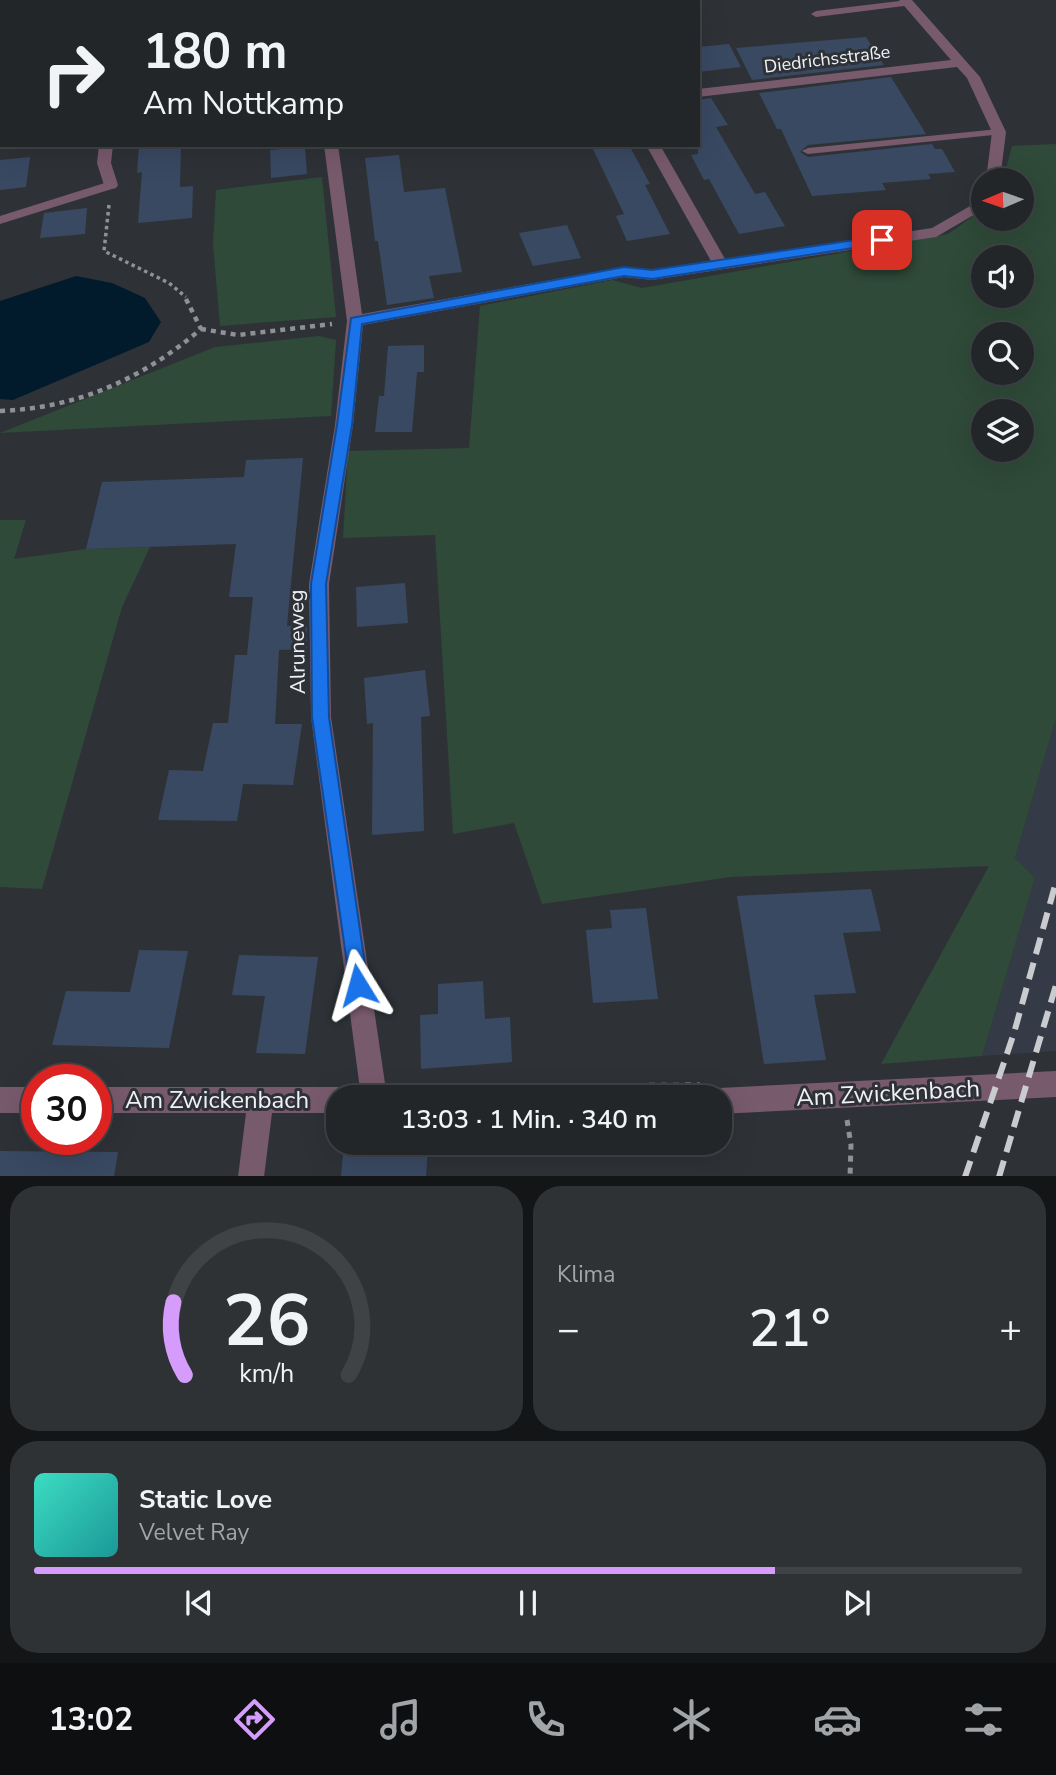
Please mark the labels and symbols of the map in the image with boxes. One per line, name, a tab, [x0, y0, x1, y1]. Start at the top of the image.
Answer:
street label: Diedrichsstraße	[763, 39, 891, 79]
north arrow	[971, 168, 1034, 231]
pin	[852, 210, 912, 270]
street label: Alruneweg	[282, 589, 312, 695]
position arrow	[321, 948, 395, 1022]
speed limit sign: 30	[21, 1064, 112, 1155]
street label: Am Zwickenbach	[795, 1072, 981, 1114]
street label: Am Zwickenbach	[125, 1084, 309, 1116]

